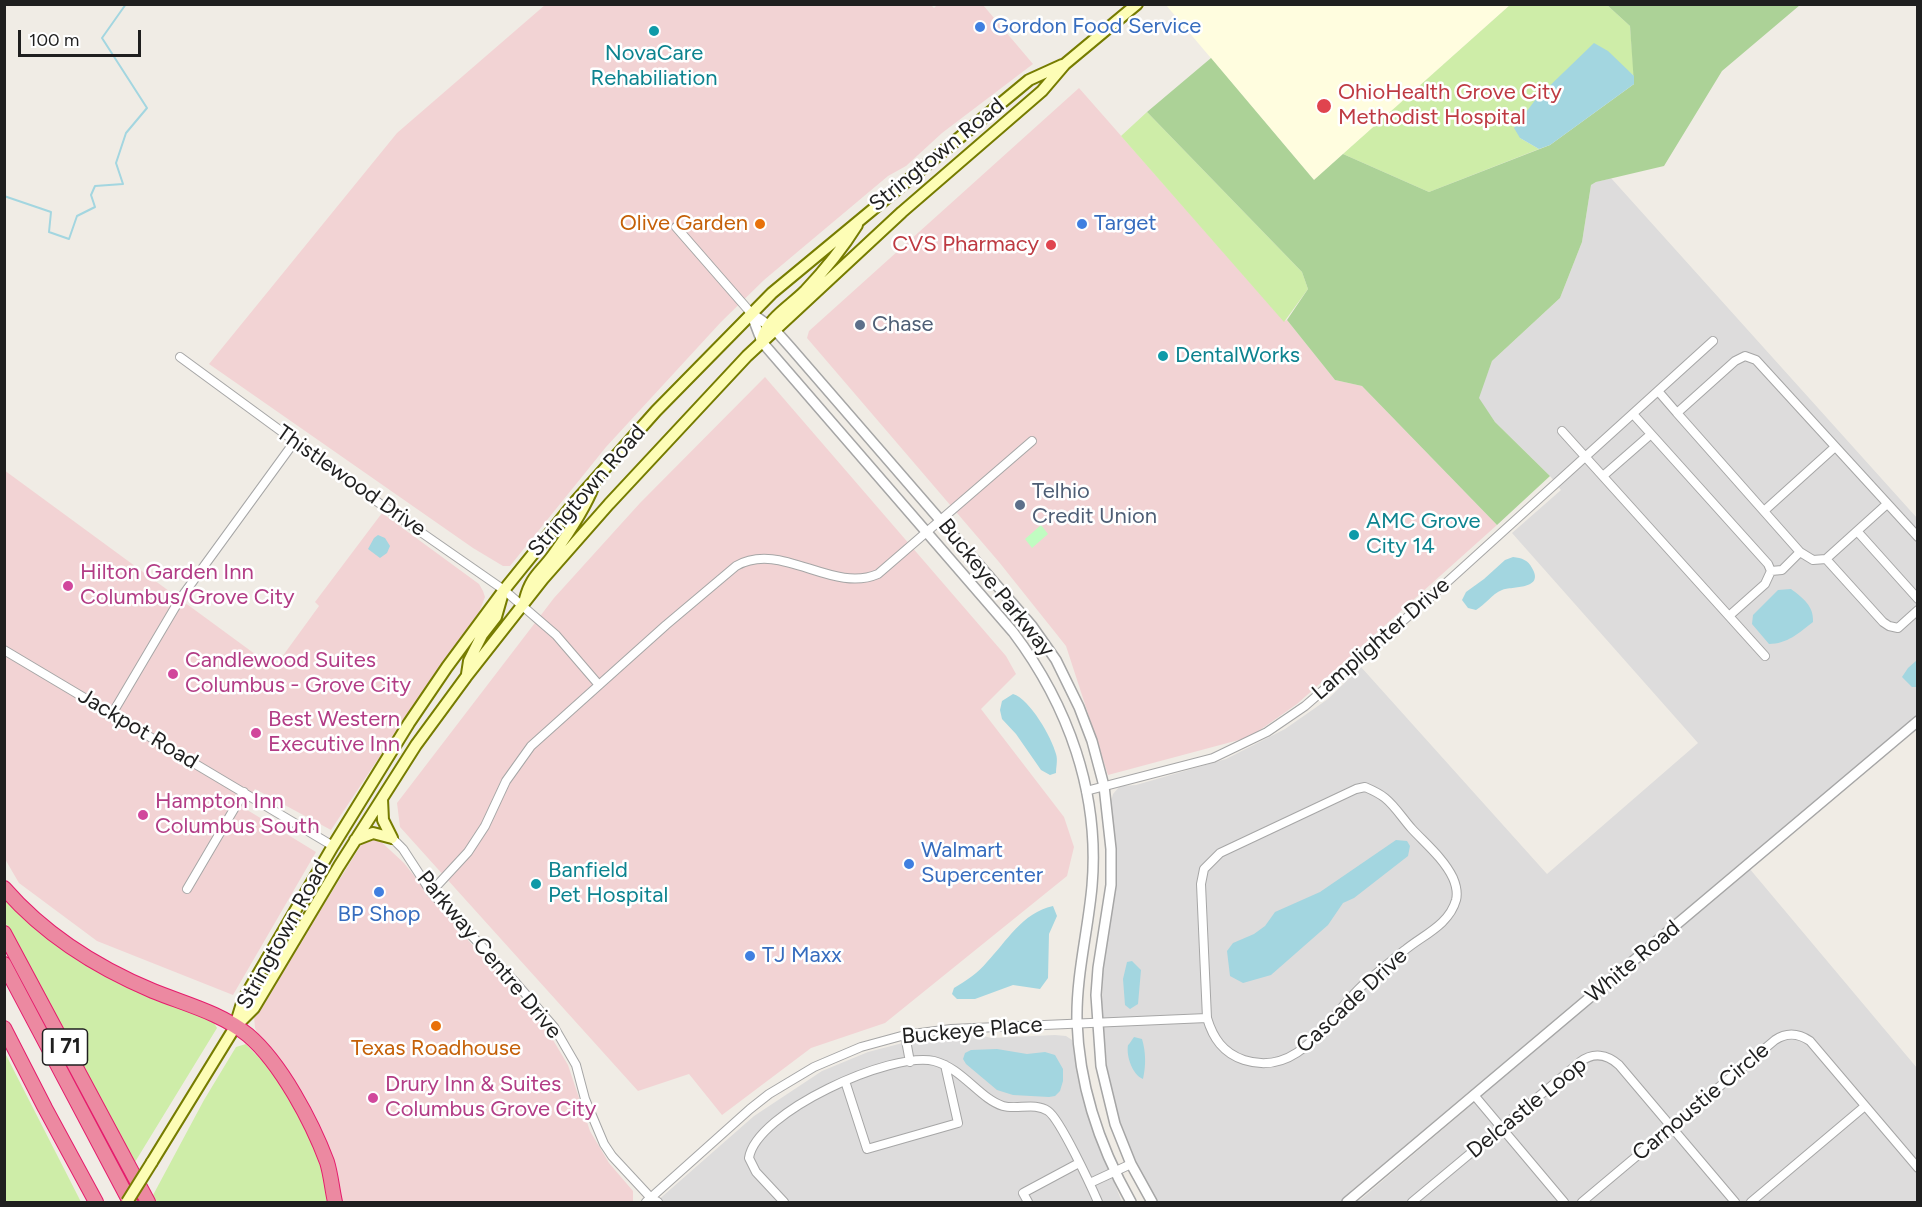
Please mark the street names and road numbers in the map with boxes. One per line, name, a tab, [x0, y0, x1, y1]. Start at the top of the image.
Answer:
street label: Stringtown Road	[864, 93, 1010, 217]
street label: Thistlewood Drive	[271, 420, 431, 542]
street label: Stringtown Road	[523, 420, 651, 562]
street label: Buckeye Parkway	[932, 514, 1060, 662]
street label: Lamplighter Drive	[1307, 572, 1455, 706]
street label: Jackpot Road	[73, 683, 203, 775]
street label: Stringtown Road	[231, 856, 335, 1014]
street label: Parkway Centre Drive	[411, 866, 567, 1044]
street label: White Road	[1581, 915, 1685, 1009]
street label: Cascade Drive	[1291, 943, 1413, 1059]
street label: Buckeye Place	[900, 1012, 1044, 1050]
road number: I 71	[42, 1029, 88, 1065]
street label: Carnoustie Circle	[1627, 1037, 1775, 1167]
street label: Delcastle Loop	[1462, 1052, 1592, 1164]

